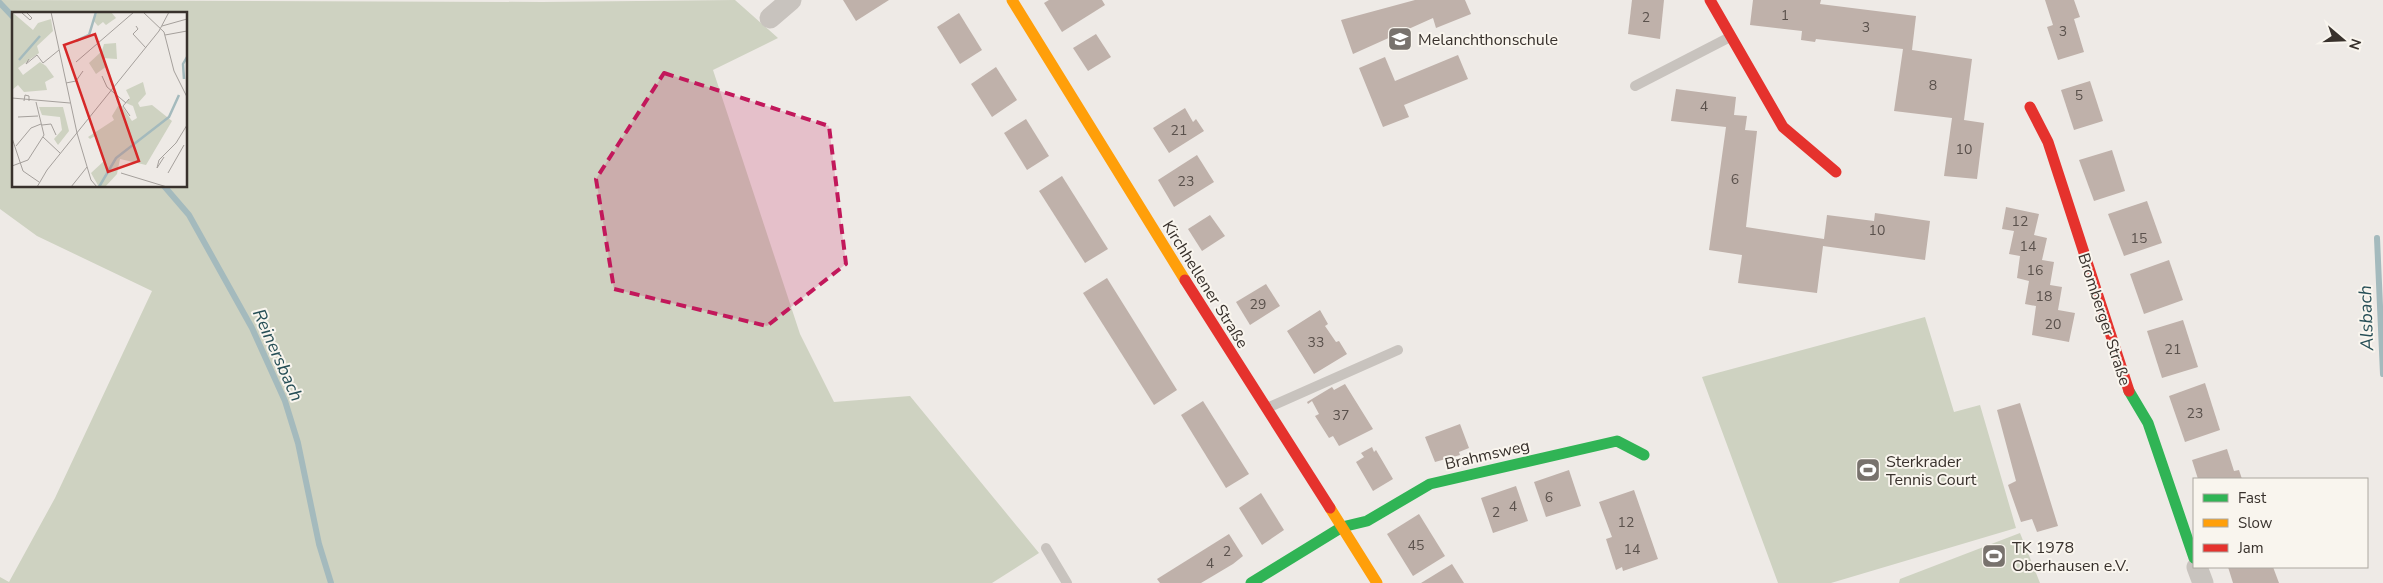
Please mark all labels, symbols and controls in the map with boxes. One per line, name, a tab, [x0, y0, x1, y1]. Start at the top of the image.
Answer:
house number: 1	[1781, 6, 1789, 25]
house number: 2	[1642, 8, 1650, 27]
inset map	[12, 12, 188, 188]
north arrow	[2318, 15, 2368, 65]
house number: 3	[1862, 18, 1870, 37]
house number: 3	[2059, 22, 2067, 41]
school or university icon: Melanchthonschule	[1387, 26, 1413, 52]
place label: Melanchthonschule	[1418, 29, 1558, 51]
text: N	[2344, 36, 2366, 52]
house number: 8	[1929, 76, 1937, 95]
house number: 5	[2075, 86, 2083, 105]
house number: 4	[1700, 97, 1708, 116]
house number: 21	[1171, 121, 1187, 140]
house number: 10	[1956, 140, 1972, 159]
house number: 6	[1731, 170, 1739, 189]
house number: 23	[1178, 172, 1194, 191]
house number: 12	[2012, 212, 2028, 231]
street label: Kirchhellener Straße	[1157, 217, 1253, 353]
house number: 10	[1869, 221, 1885, 240]
house number: 15	[2131, 229, 2147, 248]
house number: 14	[2020, 237, 2036, 256]
street label: Bromberger Straße	[2072, 250, 2136, 388]
house number: 16	[2027, 261, 2043, 280]
water label: Alsbach	[2353, 285, 2379, 352]
house number: 18	[2036, 287, 2052, 306]
house number: 29	[1250, 295, 1266, 314]
water label: Reinersbach	[247, 305, 309, 405]
house number: 20	[2045, 315, 2061, 334]
house number: 33	[1308, 333, 1324, 352]
house number: 21	[2165, 340, 2181, 359]
house number: 23	[2187, 404, 2203, 423]
house number: 37	[1333, 406, 1349, 425]
street label: Brahmsweg	[1443, 435, 1532, 475]
place label: Sterkrader Tennis Court	[1886, 451, 1977, 491]
sports icon: Sterkrader Tennis Court	[1855, 457, 1881, 483]
legend	[2193, 478, 2368, 568]
house number: 6	[1545, 488, 1553, 507]
text: Fast	[2238, 488, 2267, 508]
house number: 4	[1509, 497, 1517, 516]
house number: 2	[1492, 503, 1500, 522]
house number: 12	[1618, 513, 1634, 532]
text: Slow	[2238, 513, 2273, 533]
house number: 45	[1408, 536, 1424, 555]
place label: TK 1978 Oberhausen e.V.	[2012, 537, 2129, 577]
text: Jam	[2237, 538, 2264, 558]
house number: 14	[1624, 540, 1640, 559]
house number: 2	[1223, 542, 1231, 561]
sports icon: TK 1978 Oberhausen e.V.	[1981, 543, 2007, 569]
house number: 4	[1206, 554, 1214, 573]

